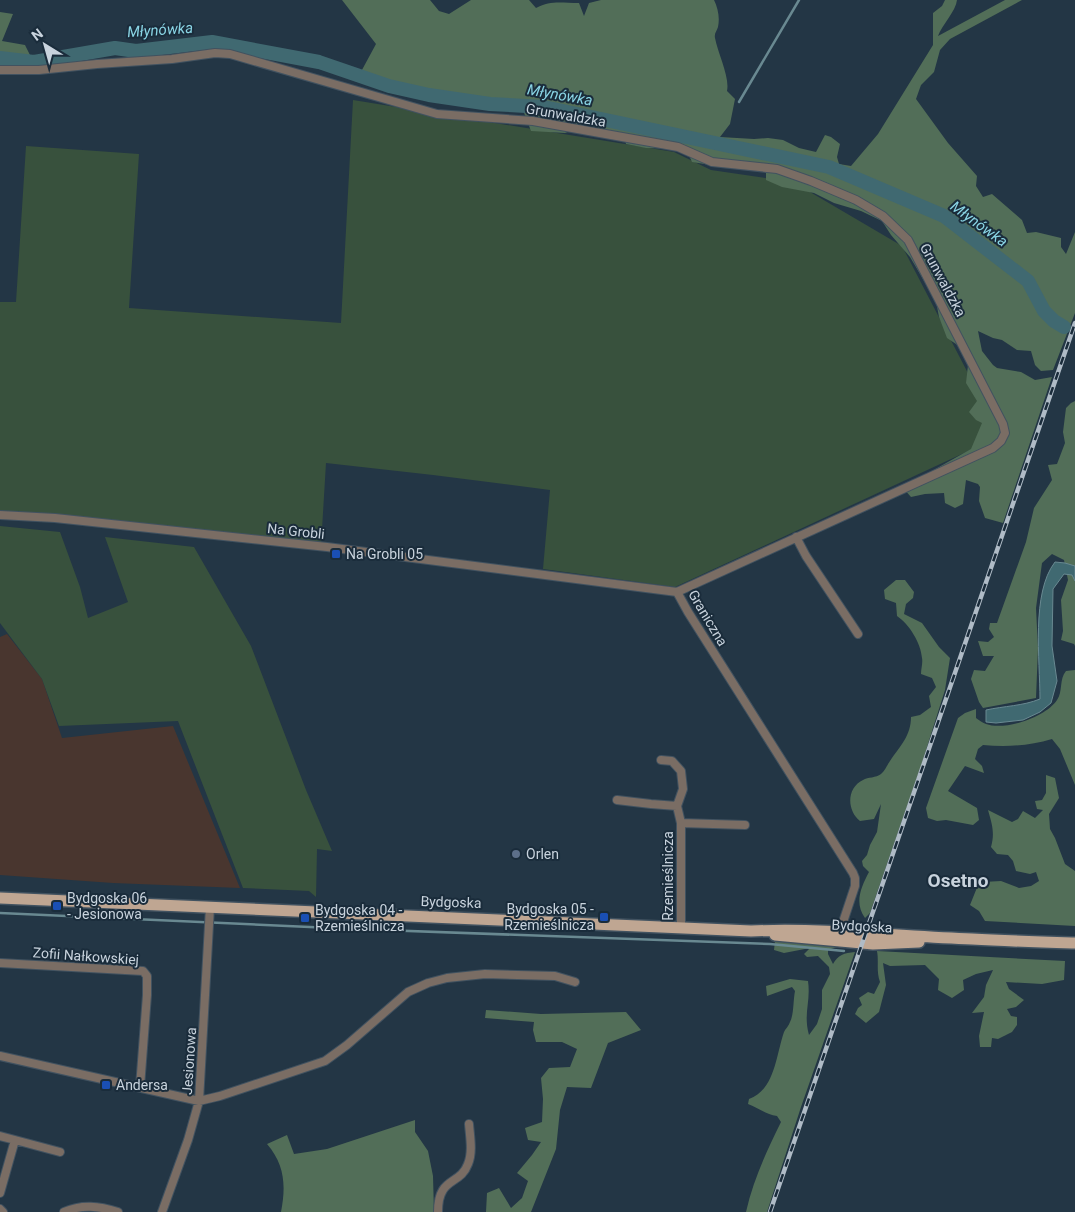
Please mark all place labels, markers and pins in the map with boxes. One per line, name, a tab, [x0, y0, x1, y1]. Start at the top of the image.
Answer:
place label: Na Grobli 05	[346, 546, 423, 562]
marker: Na Grobli 05	[330, 548, 342, 560]
place label: Orlen	[526, 846, 559, 862]
marker: Orlen	[510, 848, 522, 860]
place label: Bydgoska 06 - Jesionowa	[67, 890, 147, 922]
marker: Bydgoska 06 - Jesionowa	[51, 900, 63, 912]
place label: Bydgoska 05 - Rzemieślnicza	[504, 901, 594, 933]
place label: Bydgoska 04 - Rzemieślnicza	[315, 902, 405, 934]
marker: Bydgoska 05 - Rzemieślnicza	[598, 911, 610, 923]
marker: Bydgoska 04 - Rzemieślnicza	[299, 912, 311, 924]
place label: Andersa	[116, 1077, 168, 1093]
marker: Andersa	[100, 1079, 112, 1091]

